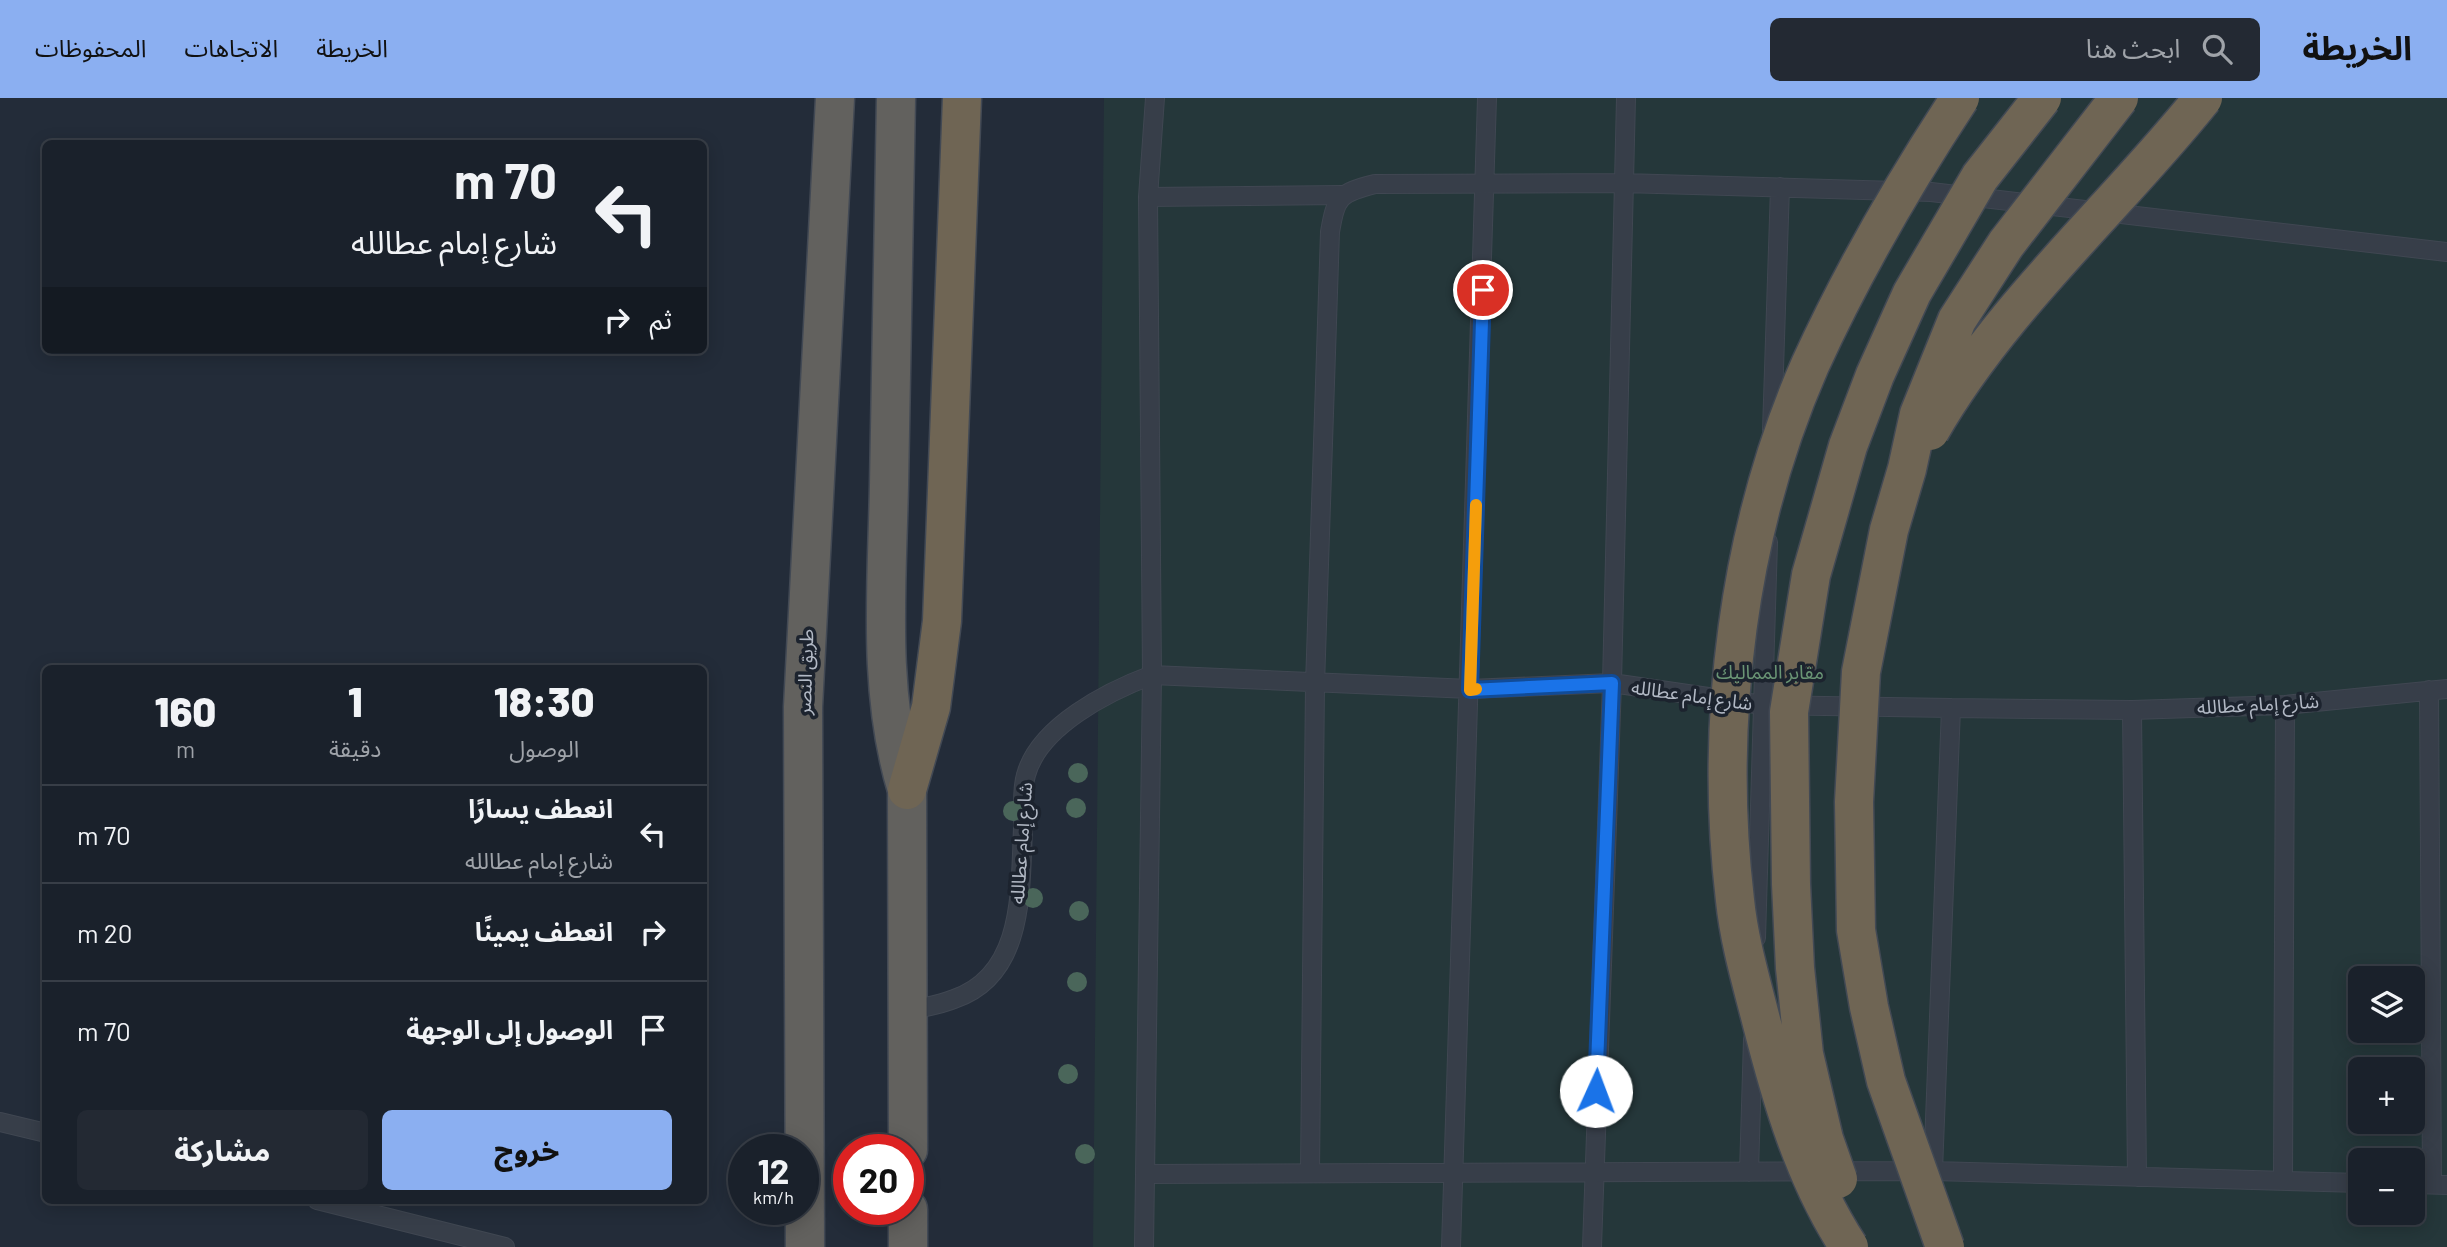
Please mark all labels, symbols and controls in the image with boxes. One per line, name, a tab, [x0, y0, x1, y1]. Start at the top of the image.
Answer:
search box	[1770, 18, 2260, 81]
text: الخريطة	[2302, 27, 2412, 67]
icon: search	[2198, 30, 2236, 68]
text: ابحث هنا	[2086, 32, 2180, 63]
text: المحفوظات	[35, 33, 146, 62]
text: الاتجاهات	[184, 33, 278, 62]
text: الخريطة	[316, 33, 388, 62]
text: 70 m	[454, 150, 557, 209]
icon: left	[581, 168, 672, 259]
text: شارع إمام عطالله	[351, 222, 557, 260]
pin	[1453, 260, 1513, 320]
icon: arrive	[1464, 271, 1502, 309]
icon: right	[598, 301, 636, 339]
text: ثم	[650, 303, 672, 334]
street label: طريق النصر	[791, 628, 819, 716]
park label: مقابر المماليك	[1716, 660, 1824, 684]
text: 1	[348, 675, 363, 725]
text: 18:30	[494, 675, 594, 725]
street label: شارع إمام عطالله	[1629, 675, 1754, 718]
text: 160	[155, 685, 216, 735]
street label: شارع إمام عطالله	[2196, 689, 2320, 722]
text: دقيقة	[329, 734, 381, 762]
text: الوصول	[509, 734, 579, 762]
text: m	[176, 735, 195, 763]
street label: شارع إمام عطالله	[1005, 781, 1040, 905]
text: انعطف يسارًا	[468, 792, 613, 823]
icon: left	[634, 815, 672, 853]
text: 70 m	[77, 819, 131, 850]
text: شارع إمام عطالله	[465, 846, 613, 874]
icon: right	[634, 913, 672, 951]
text: انعطف يمينًا	[475, 915, 613, 946]
text: 20 m	[77, 917, 132, 948]
map controls	[2348, 966, 2425, 1225]
button: layers	[2348, 966, 2425, 1043]
icon: arrive	[634, 1011, 672, 1049]
text: الوصول إلى الوجهة	[406, 1013, 613, 1044]
text: 70 m	[77, 1015, 131, 1046]
position arrow	[1559, 1054, 1633, 1128]
button: +	[2348, 1057, 2425, 1134]
button: مشاركة	[77, 1110, 368, 1190]
button: خروج	[382, 1110, 672, 1190]
speed limit sign: 20	[833, 1134, 924, 1225]
button: −	[2348, 1148, 2425, 1225]
text: 12	[757, 1149, 789, 1191]
text: km/h	[753, 1186, 794, 1208]

